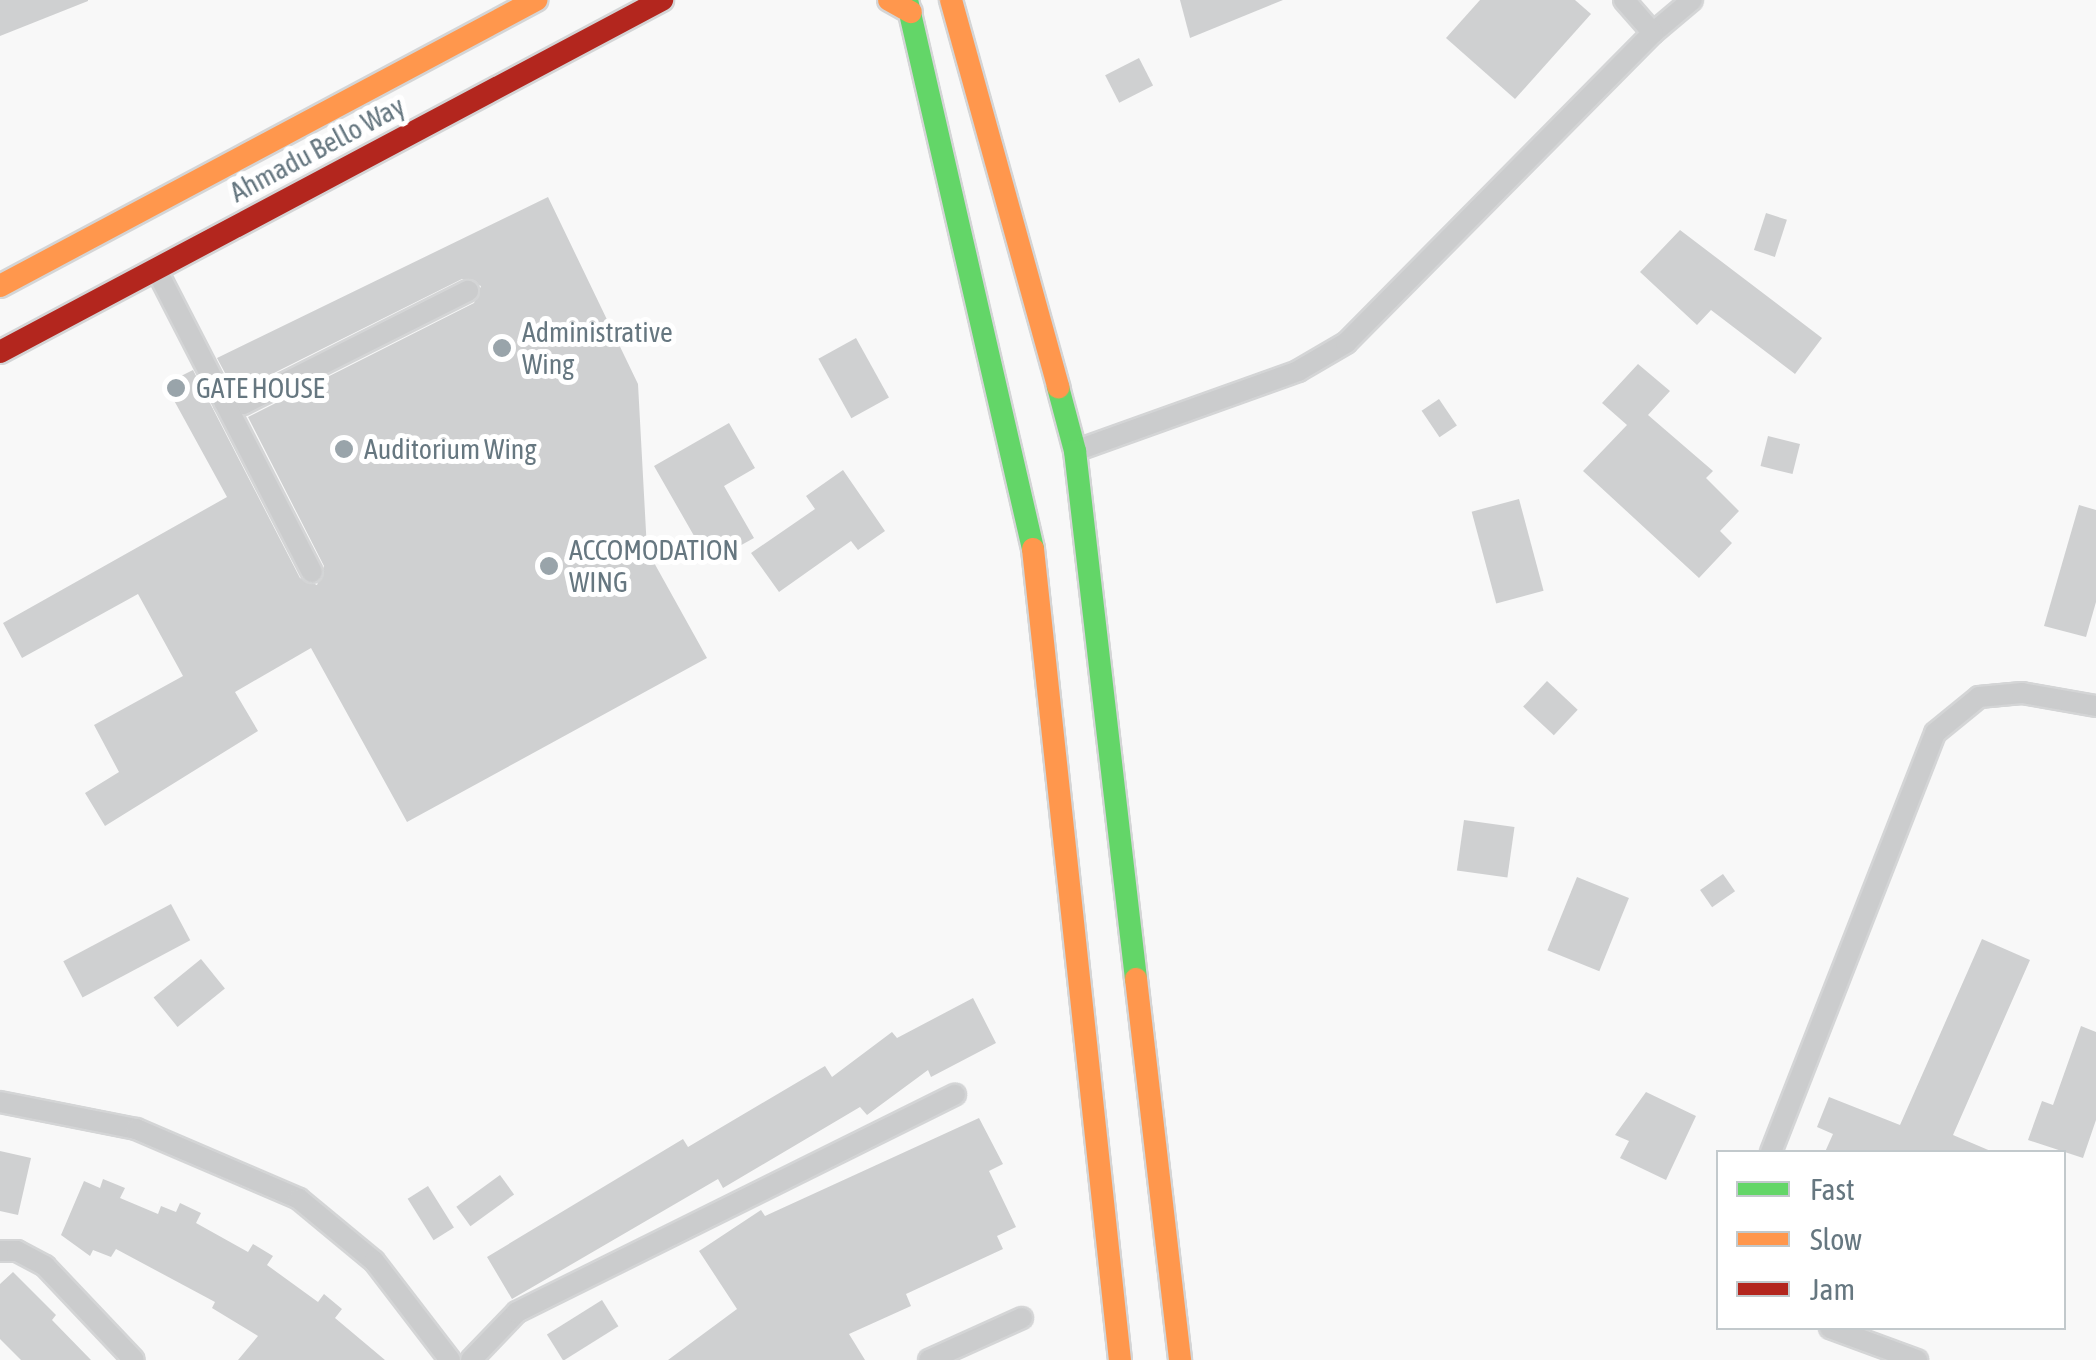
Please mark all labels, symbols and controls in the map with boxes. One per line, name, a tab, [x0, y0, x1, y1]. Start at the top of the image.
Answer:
street label: Ahmadu Bello Way	[224, 89, 410, 209]
place label: Administrative Wing	[522, 315, 673, 381]
marker: Administrative Wing	[491, 337, 513, 359]
place label: GATE HOUSE	[196, 371, 324, 405]
marker: GATE HOUSE	[165, 377, 187, 399]
place label: Auditorium Wing	[364, 432, 536, 466]
marker: Auditorium Wing	[333, 438, 355, 460]
place label: ACCOMODATION WING	[569, 533, 739, 599]
marker: ACCOMODATION WING	[538, 555, 560, 577]
legend	[1716, 1150, 2066, 1330]
text: Fast	[1810, 1172, 1855, 1206]
text: Slow	[1810, 1222, 1862, 1256]
text: Jam	[1810, 1272, 1855, 1306]

